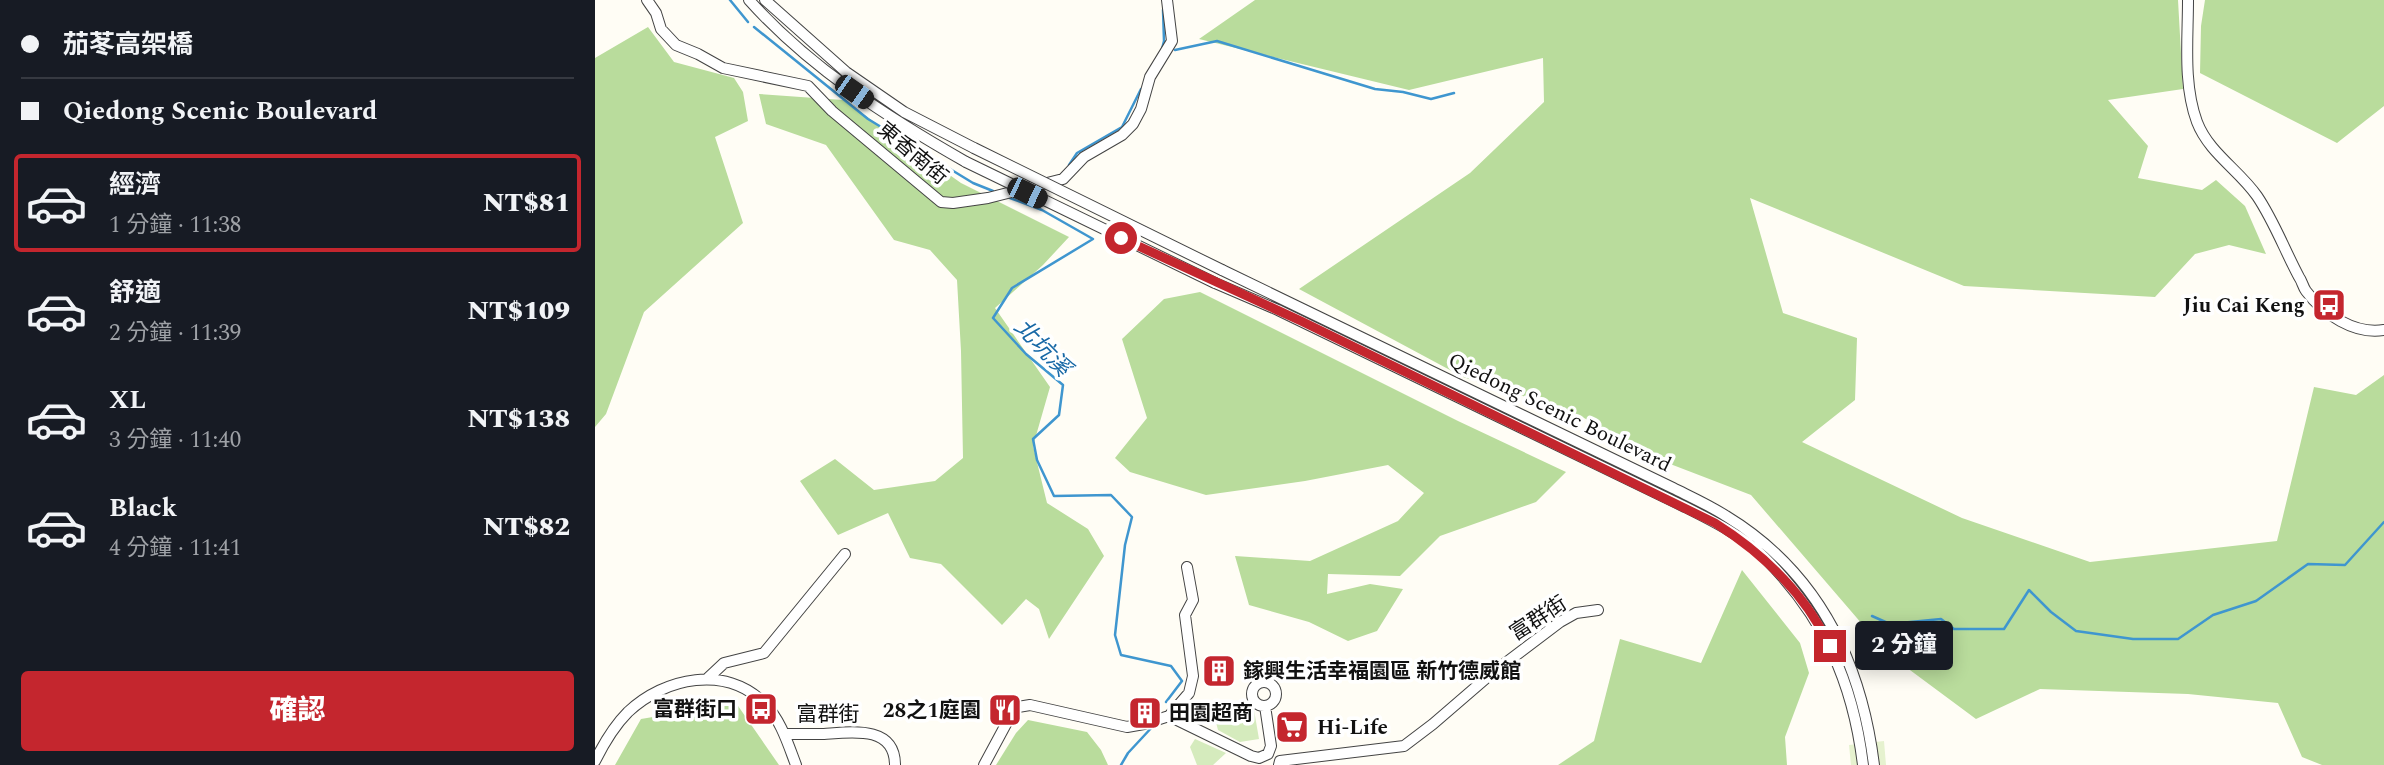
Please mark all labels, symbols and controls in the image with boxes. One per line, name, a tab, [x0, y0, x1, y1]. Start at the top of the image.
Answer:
text: 茄苳高架橋	[63, 25, 193, 65]
car	[831, 71, 878, 113]
text: Qiedong Scenic Boulevard	[63, 91, 378, 131]
street label: 東香南街	[870, 115, 955, 193]
text: 經濟	[109, 165, 161, 205]
icon: car	[25, 172, 88, 235]
car	[1004, 174, 1051, 212]
text: NT$81	[483, 183, 570, 223]
text: 1 分鐘 · 11:38	[109, 208, 241, 243]
route start	[1105, 222, 1137, 254]
text: 舒適	[109, 273, 161, 313]
icon: car	[25, 280, 88, 343]
bus stop icon: Jiu Cai Keng	[2310, 286, 2348, 324]
place label: Jiu Cai Keng	[2183, 290, 2305, 322]
text: NT$109	[467, 291, 570, 331]
water label: 北坑溪	[1005, 311, 1081, 387]
text: 2 分鐘 · 11:39	[109, 316, 241, 351]
street label: Qiedong Scenic Boulevard	[1442, 345, 1677, 481]
text: XL	[109, 380, 146, 420]
icon: car	[25, 388, 88, 451]
text: NT$138	[467, 399, 570, 439]
text: 3 分鐘 · 11:40	[109, 423, 241, 458]
text: Black	[109, 488, 177, 528]
icon: car	[25, 496, 88, 559]
text: NT$82	[483, 507, 570, 547]
text: 4 分鐘 · 11:41	[109, 531, 241, 566]
street label: 富群街	[1503, 588, 1574, 649]
callout: 2 分鐘	[1855, 622, 1953, 670]
text: 2 分鐘	[1871, 628, 1937, 663]
route end	[1814, 630, 1846, 662]
building icon: 鎵興生活幸福園區 新竹德威館	[1200, 652, 1238, 690]
place label: 鎵興生活幸福園區 新竹德威館	[1243, 656, 1521, 688]
button: 確認	[21, 671, 574, 751]
bus stop icon: 富群街口	[742, 690, 780, 728]
restaurant icon: 28之1庭園	[986, 691, 1024, 729]
place label: 富群街口	[653, 694, 737, 726]
building icon: 田園超商	[1126, 694, 1164, 732]
place label: 28之1庭園	[883, 695, 981, 727]
place label: 田園超商	[1169, 698, 1253, 730]
street label: 富群街	[797, 699, 860, 731]
supermarket icon: Hi-Life	[1273, 708, 1311, 746]
place label: Hi-Life	[1317, 712, 1388, 744]

